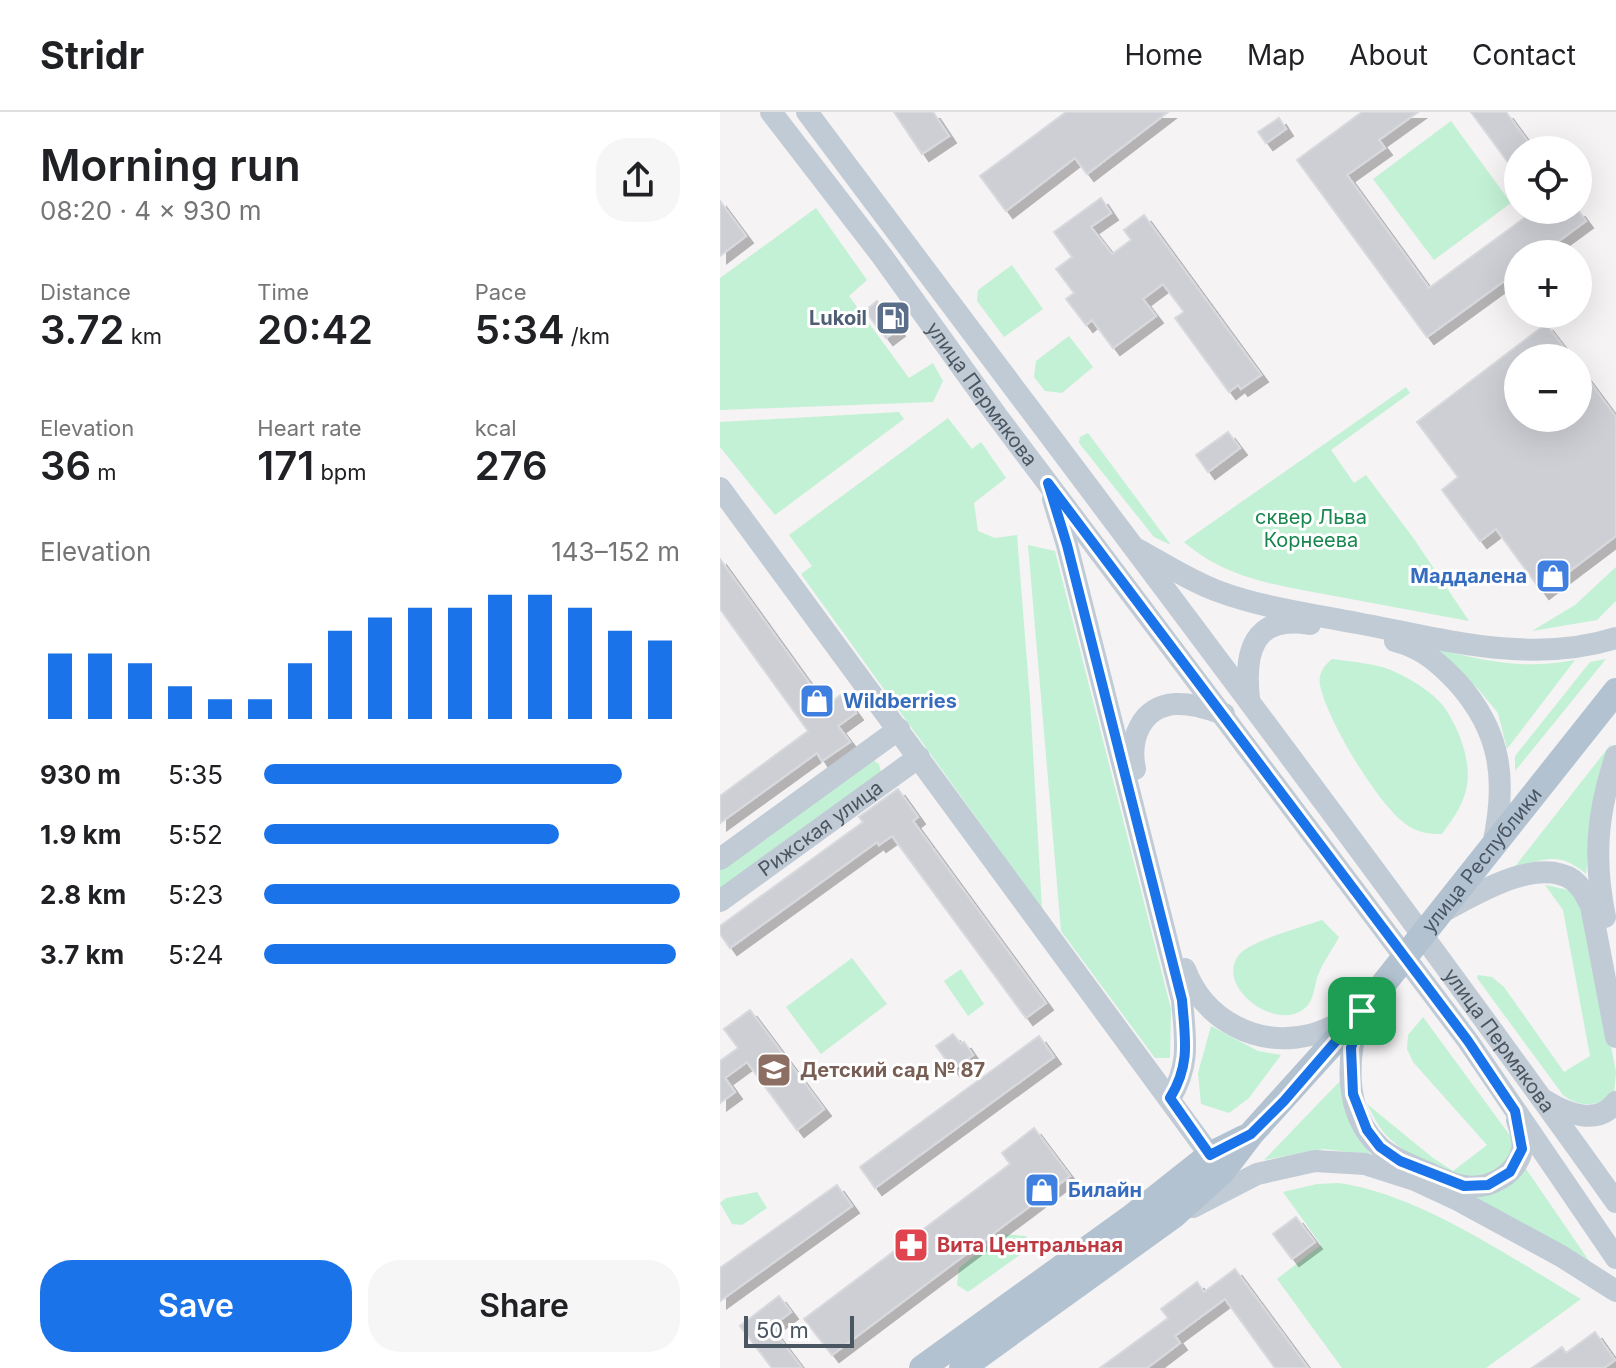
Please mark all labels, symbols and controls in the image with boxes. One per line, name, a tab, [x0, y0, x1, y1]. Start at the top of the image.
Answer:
text: Stridr	[40, 32, 144, 78]
text: Home	[1124, 38, 1203, 72]
text: Map	[1247, 38, 1305, 72]
text: About	[1349, 38, 1428, 72]
text: Contact	[1472, 38, 1576, 72]
map controls	[1504, 136, 1592, 432]
button: locate	[1504, 136, 1592, 224]
text: Morning run	[40, 138, 301, 192]
button: share	[596, 138, 680, 222]
text: 08:20 · 4 × 930 m	[40, 195, 262, 226]
button: +	[1504, 240, 1592, 328]
text: Distance	[40, 279, 131, 305]
text: Time	[257, 279, 309, 305]
text: Pace	[475, 279, 526, 305]
fuel station icon: Lukoil	[874, 299, 912, 337]
text: 3.72	[40, 305, 124, 354]
text: 20:42	[257, 305, 373, 354]
text: 5:34	[475, 305, 565, 354]
place label: Lukoil	[809, 306, 867, 330]
street label: улица Пермякова	[921, 317, 1042, 471]
text: km	[124, 323, 162, 349]
text: /km	[565, 323, 610, 349]
button: −	[1504, 344, 1592, 432]
text: Elevation	[40, 415, 134, 441]
text: Heart rate	[257, 415, 362, 441]
text: kcal	[475, 415, 517, 441]
text: 36	[40, 441, 91, 490]
text: 171	[257, 441, 314, 490]
text: 276	[475, 441, 548, 490]
text: m	[91, 459, 117, 485]
text: bpm	[314, 459, 367, 485]
park label: сквер Льва Корнеева	[1255, 505, 1367, 552]
text: Elevation	[40, 536, 151, 567]
text: 143–152 m	[551, 536, 680, 567]
shop icon: Маддалена	[1534, 557, 1572, 595]
place label: Маддалена	[1410, 564, 1527, 588]
shop icon: Wildberries	[798, 682, 836, 720]
place label: Wildberries	[843, 689, 957, 713]
text: 930 m	[40, 759, 121, 790]
text: 5:35	[168, 759, 223, 790]
street label: Рижская улица	[754, 775, 887, 881]
street label: улица Республики	[1417, 783, 1547, 938]
text: 1.9 km	[40, 819, 121, 850]
text: 5:52	[168, 819, 223, 850]
text: 2.8 km	[40, 879, 126, 910]
text: 5:23	[168, 879, 223, 910]
text: 3.7 km	[40, 939, 124, 970]
text: 5:24	[168, 939, 224, 970]
street label: улица Пермякова	[1439, 963, 1560, 1117]
pin	[1328, 977, 1396, 1045]
icon: arrive	[1340, 989, 1384, 1033]
school or university icon: Детский сад № 87	[755, 1051, 793, 1089]
place label: Детский сад № 87	[800, 1058, 985, 1082]
shop icon: Билайн	[1023, 1171, 1061, 1209]
place label: Билайн	[1068, 1178, 1142, 1202]
pharmacy icon: Вита Центральная	[892, 1226, 930, 1264]
place label: Вита Центральная	[937, 1233, 1123, 1257]
button: Save	[40, 1260, 352, 1352]
button: Share	[368, 1260, 680, 1352]
scale bar	[744, 1312, 854, 1348]
text: 50 m	[756, 1317, 809, 1343]

